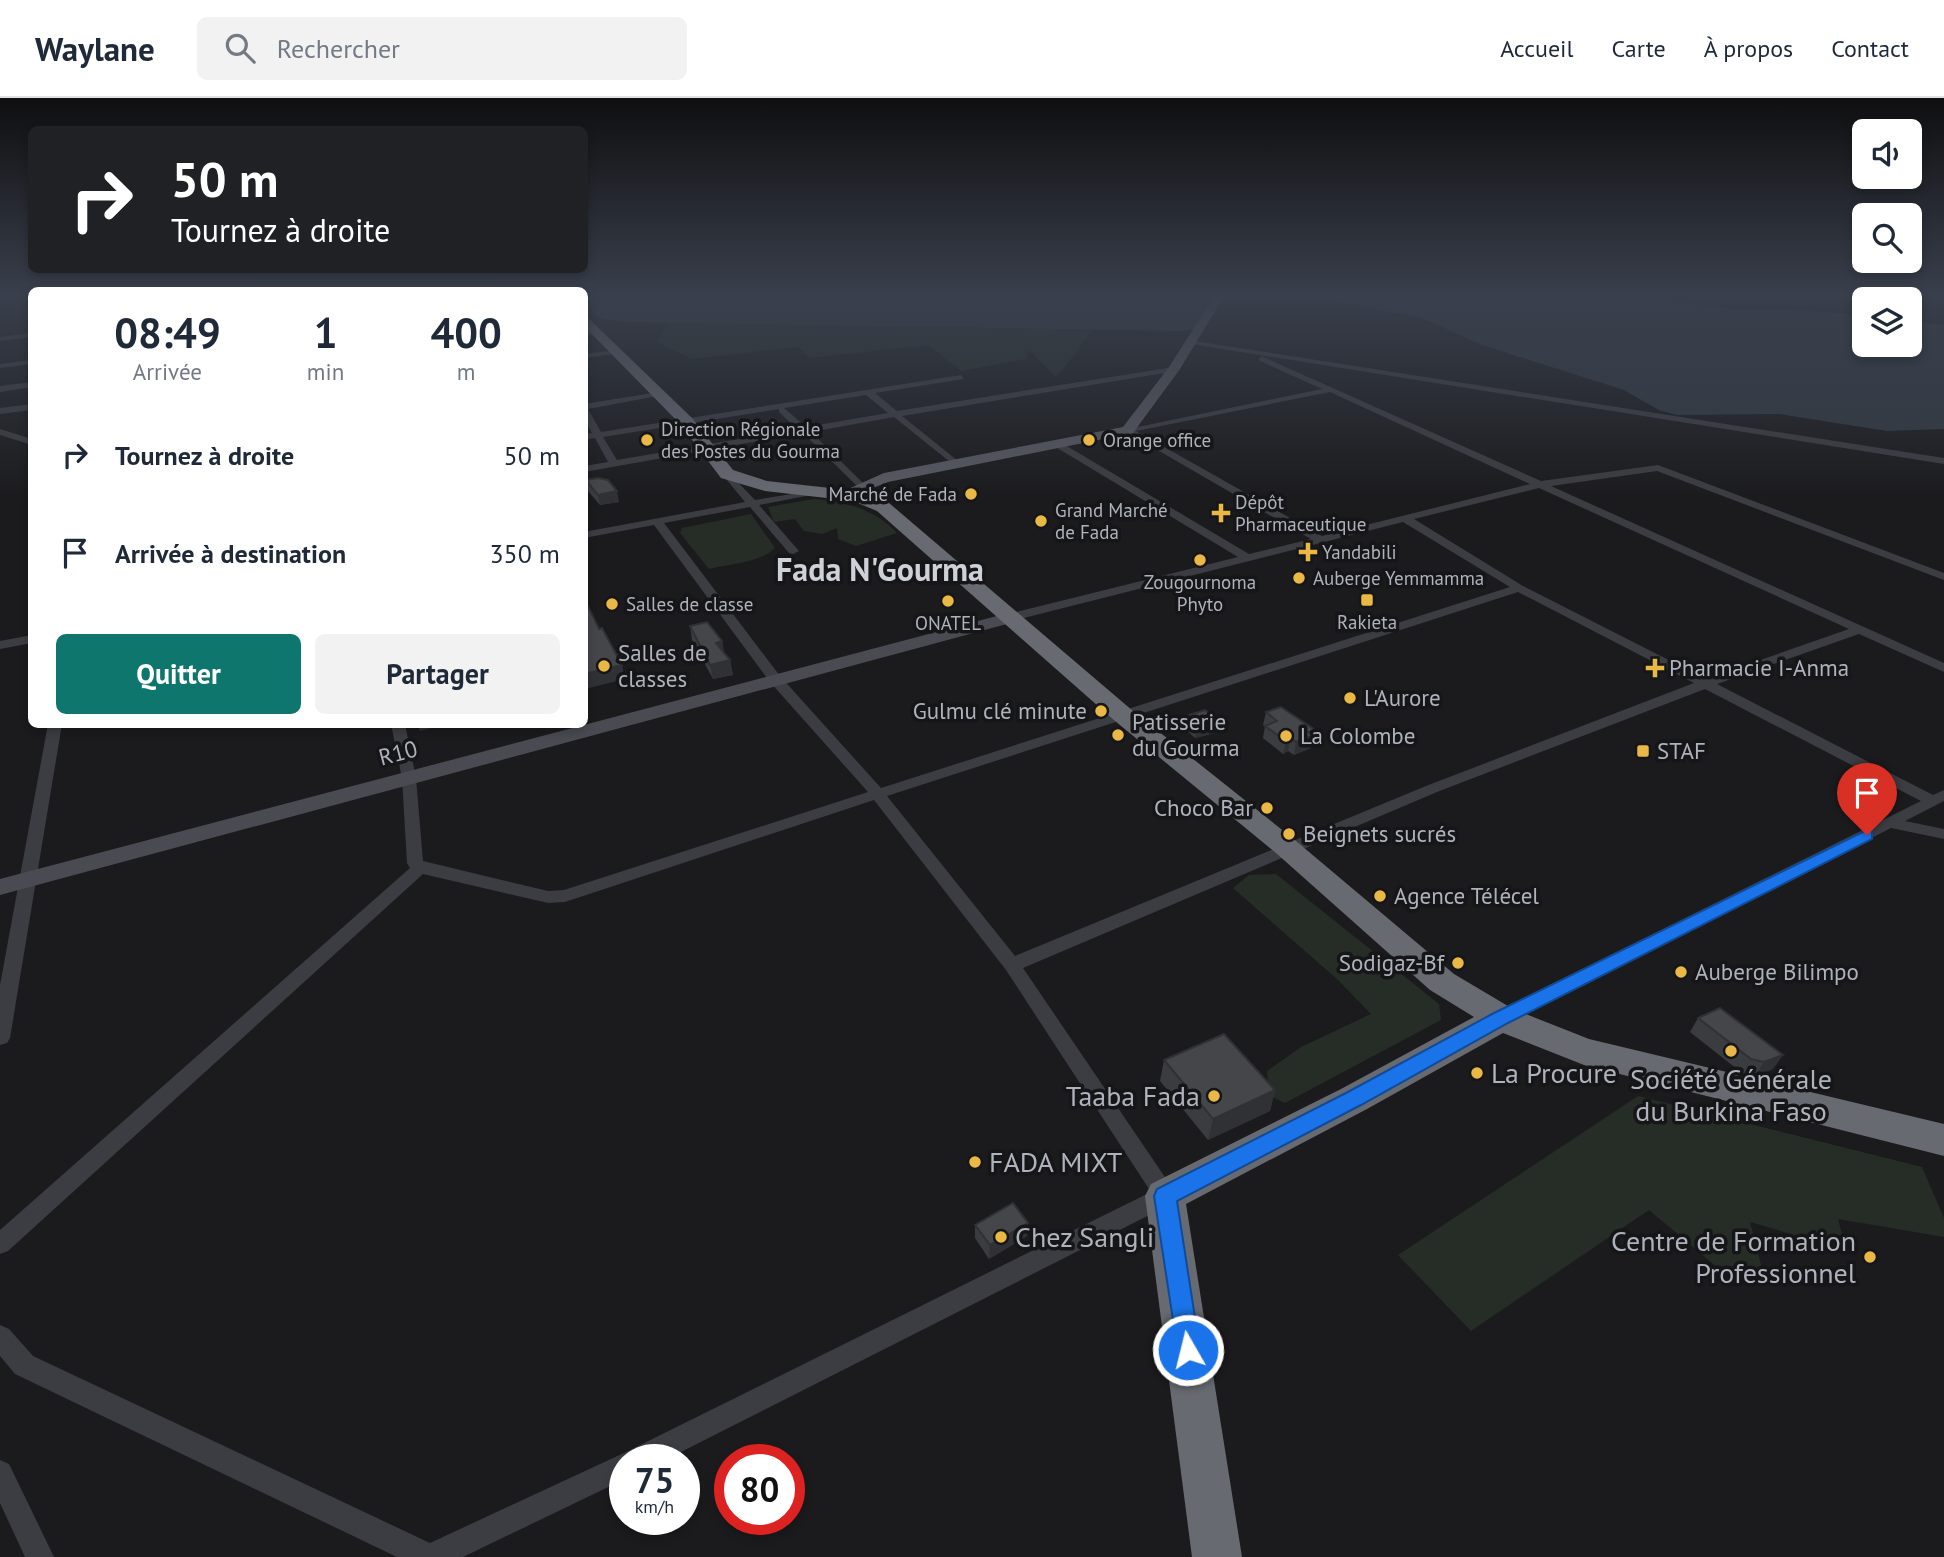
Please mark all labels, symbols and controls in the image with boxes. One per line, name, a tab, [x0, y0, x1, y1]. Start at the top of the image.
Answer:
search box	[197, 17, 687, 80]
text: Waylane	[35, 27, 155, 70]
icon: search	[221, 29, 259, 67]
text: Rechercher	[277, 32, 400, 65]
text: Accueil	[1500, 33, 1574, 64]
text: Carte	[1612, 33, 1666, 64]
text: À propos	[1704, 33, 1793, 64]
text: Contact	[1831, 33, 1909, 64]
map controls	[1852, 119, 1922, 357]
button: sound	[1852, 119, 1922, 189]
text: 50 m	[171, 147, 278, 211]
icon: right	[56, 154, 147, 245]
button: search	[1852, 203, 1922, 273]
text: Tournez à droite	[171, 209, 390, 251]
button: layers	[1852, 287, 1922, 357]
text: 08:49	[114, 305, 221, 360]
text: 1	[314, 305, 337, 360]
text: 400	[430, 305, 502, 360]
text: Arrivée	[133, 357, 202, 386]
text: min	[307, 357, 344, 386]
text: m	[457, 357, 475, 386]
place label: Direction Régionale des Postes du Gourma	[661, 417, 840, 463]
place label: Orange office	[1103, 428, 1211, 452]
marker: Direction Régionale des Postes du Gourma	[639, 432, 655, 448]
marker: Orange office	[1081, 432, 1097, 448]
icon: right	[56, 436, 94, 474]
text: Tournez à droite	[115, 439, 294, 472]
text: 50 m	[504, 439, 560, 472]
place label: Marché de Fada	[829, 482, 957, 506]
marker: Marché de Fada	[963, 486, 979, 502]
place label: Dépôt Pharmaceutique	[1235, 490, 1366, 536]
place label: Grand Marché de Fada	[1055, 498, 1168, 544]
marker: Dépôt Pharmaceutique	[1213, 505, 1229, 521]
marker: Grand Marché de Fada	[1033, 513, 1049, 529]
icon: arrive	[56, 534, 94, 572]
text: Arrivée à destination	[115, 537, 346, 570]
text: 350 m	[489, 537, 560, 570]
place label: Yandabili	[1322, 540, 1397, 564]
marker: Yandabili	[1300, 544, 1316, 560]
district label: Fada N'Gourma	[776, 548, 984, 590]
marker: Zougournoma Phyto	[1192, 552, 1208, 568]
place label: Auberge Yemmamma	[1313, 566, 1484, 590]
place label: Zougournoma Phyto	[1144, 570, 1256, 616]
marker: Auberge Yemmamma	[1291, 570, 1307, 586]
place label: Salles de classe	[626, 592, 753, 616]
marker: Rakieta	[1359, 592, 1375, 608]
marker: ONATEL	[940, 593, 956, 609]
marker: Salles de classe	[604, 596, 620, 612]
place label: Rakieta	[1337, 610, 1397, 634]
place label: ONATEL	[915, 611, 981, 635]
button: Quitter	[56, 634, 301, 714]
button: Partager	[315, 634, 560, 714]
place label: Salles de classes	[618, 638, 707, 693]
place label: Pharmacie I-Anma	[1669, 653, 1849, 682]
marker: Salles de classes	[596, 658, 612, 674]
marker: Pharmacie I-Anma	[1647, 660, 1663, 676]
place label: L'Aurore	[1364, 683, 1441, 712]
marker: L'Aurore	[1342, 690, 1358, 706]
place label: Gulmu clé minute	[913, 696, 1087, 725]
marker: Gulmu clé minute	[1093, 703, 1109, 719]
place label: Patisserie du Gourma	[1132, 707, 1240, 762]
place label: La Colombe	[1300, 721, 1415, 750]
marker: Patisserie du Gourma	[1110, 727, 1126, 743]
marker: La Colombe	[1278, 728, 1294, 744]
street label: R10	[375, 733, 420, 772]
place label: STAF	[1657, 736, 1706, 765]
marker: STAF	[1635, 743, 1651, 759]
pin	[1837, 763, 1897, 835]
icon: arrive	[1848, 774, 1886, 812]
place label: Choco Bar	[1154, 793, 1253, 822]
marker: Choco Bar	[1259, 800, 1275, 816]
place label: Beignets sucrés	[1303, 819, 1456, 848]
marker: Beignets sucrés	[1281, 826, 1297, 842]
place label: Agence Télécel	[1394, 881, 1539, 910]
marker: Agence Télécel	[1372, 888, 1388, 904]
place label: Sodigaz-Bf	[1339, 948, 1446, 977]
marker: Sodigaz-Bf	[1450, 955, 1466, 971]
place label: Auberge Bilimpo	[1695, 957, 1859, 986]
marker: Auberge Bilimpo	[1673, 964, 1689, 980]
marker: Société Générale du Burkina Faso	[1723, 1043, 1739, 1059]
place label: La Procure	[1491, 1054, 1617, 1091]
place label: Société Générale du Burkina Faso	[1630, 1060, 1832, 1129]
marker: La Procure	[1469, 1065, 1485, 1081]
place label: Taaba Fada	[1066, 1077, 1200, 1114]
marker: Taaba Fada	[1206, 1088, 1222, 1104]
place label: FADA MIXT	[989, 1143, 1123, 1180]
marker: FADA MIXT	[967, 1154, 983, 1170]
place label: Chez Sangli	[1015, 1218, 1154, 1255]
place label: Centre de Formation Professionnel	[1611, 1222, 1856, 1291]
marker: Chez Sangli	[993, 1229, 1009, 1245]
marker: Centre de Formation Professionnel	[1862, 1249, 1878, 1265]
position arrow	[1151, 1313, 1225, 1387]
speed limit sign: 80	[714, 1444, 805, 1535]
text: 75	[635, 1457, 674, 1503]
text: km/h	[635, 1495, 674, 1518]

